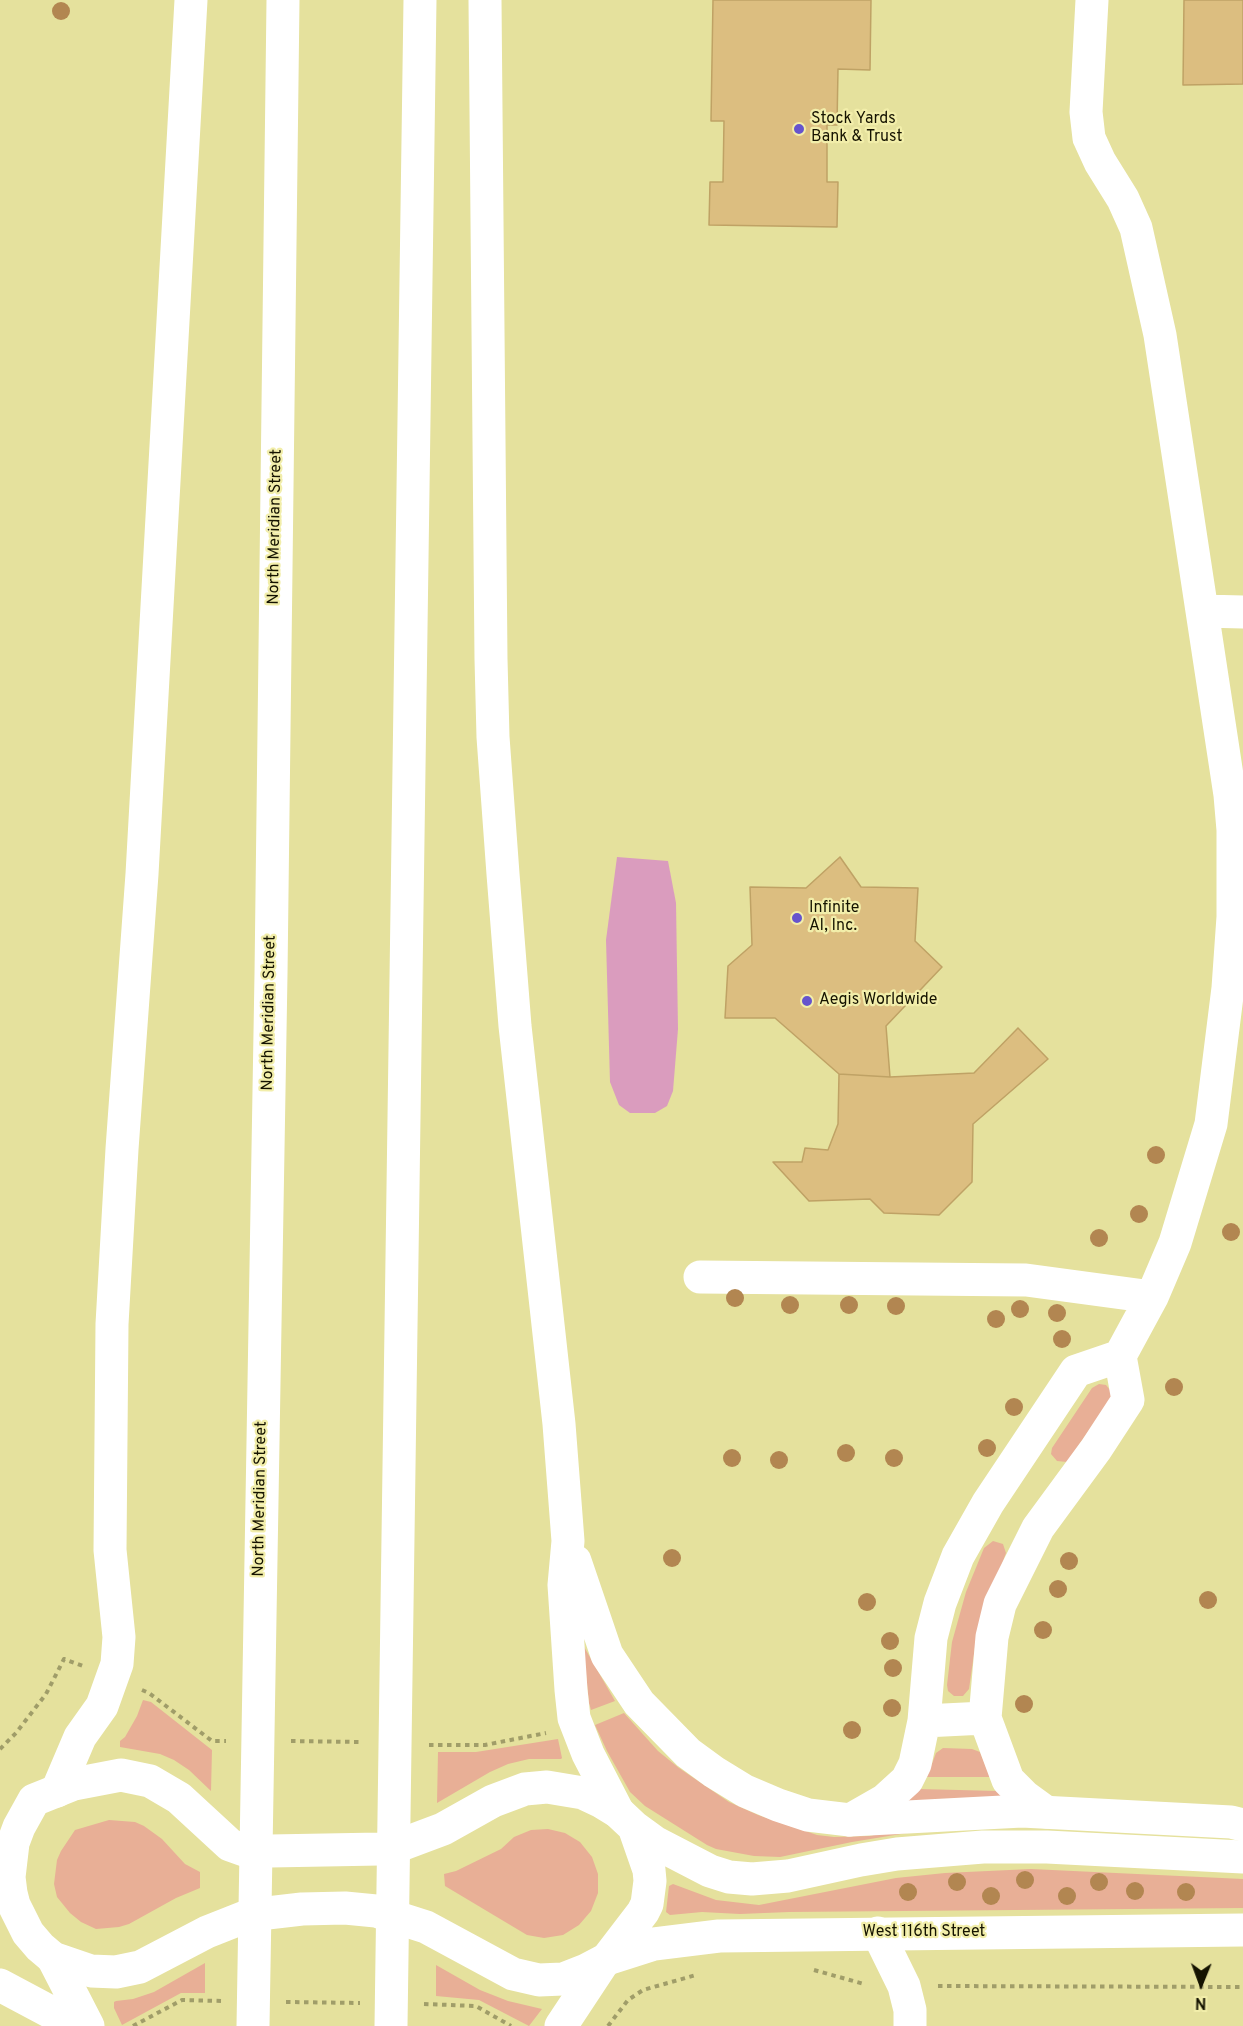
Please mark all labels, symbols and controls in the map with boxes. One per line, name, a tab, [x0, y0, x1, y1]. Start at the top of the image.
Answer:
place label: Stock Yards Bank & Trust	[811, 110, 903, 148]
marker: Stock Yards Bank & Trust	[792, 122, 806, 136]
street label: North Meridian Street	[265, 449, 287, 605]
place label: Infinite AI, Inc.	[809, 899, 859, 937]
marker: Infinite AI, Inc.	[790, 911, 804, 925]
street label: North Meridian Street	[259, 935, 281, 1091]
place label: Aegis Worldwide	[819, 991, 937, 1011]
marker: Aegis Worldwide	[800, 994, 814, 1008]
street label: North Meridian Street	[250, 1421, 272, 1577]
street label: West 116th Street	[863, 1923, 985, 1943]
north arrow	[1171, 1954, 1231, 2014]
text: N	[1195, 1992, 1207, 2012]

